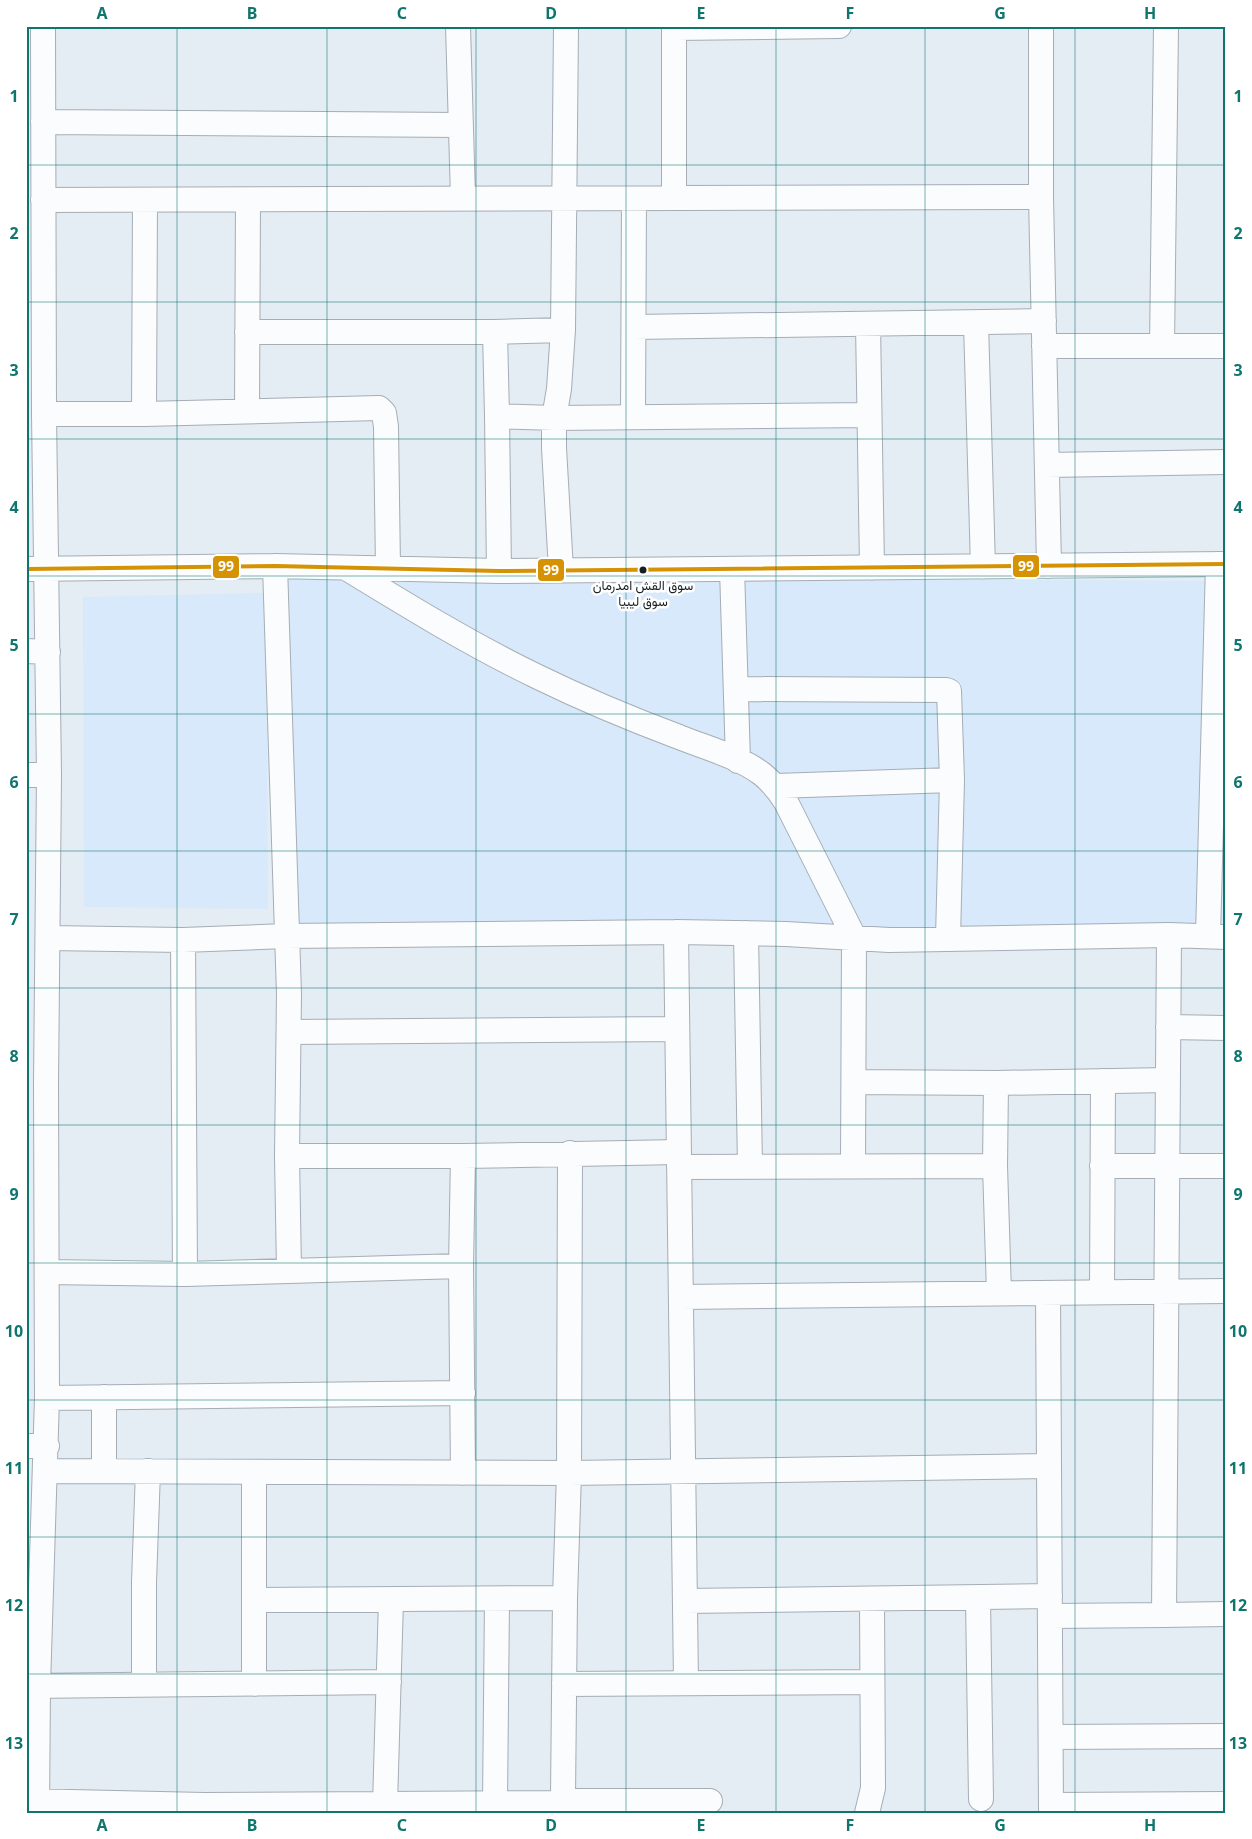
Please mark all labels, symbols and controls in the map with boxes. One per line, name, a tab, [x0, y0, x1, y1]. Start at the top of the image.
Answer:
text: A	[96, 2, 108, 24]
text: B	[247, 2, 257, 24]
text: C	[397, 2, 407, 24]
text: D	[545, 2, 557, 24]
text: E	[697, 2, 706, 24]
text: F	[846, 2, 854, 24]
text: G	[994, 2, 1006, 24]
text: H	[1144, 2, 1156, 24]
text: 1	[9, 85, 19, 107]
text: 1	[1233, 85, 1243, 107]
text: 2	[9, 222, 19, 244]
text: 2	[1233, 222, 1243, 244]
text: 3	[9, 359, 19, 381]
text: 3	[1233, 359, 1243, 381]
text: 4	[9, 496, 19, 518]
text: 4	[1233, 496, 1243, 518]
line badge: 99	[1012, 554, 1040, 578]
line badge: 99	[212, 555, 240, 579]
text: 99	[218, 556, 234, 575]
text: 99	[1018, 556, 1034, 575]
line badge: 99	[537, 558, 565, 582]
text: 99	[543, 560, 559, 579]
marker: سوق القش امدرمان سوق ليبيا	[638, 565, 648, 575]
place label: سوق القش امدرمان سوق ليبيا	[593, 576, 693, 610]
text: 5	[9, 634, 19, 656]
text: 5	[1233, 634, 1243, 656]
text: 6	[9, 771, 19, 793]
text: 6	[1233, 771, 1243, 793]
text: 7	[9, 908, 19, 930]
text: 7	[1233, 908, 1243, 930]
text: 8	[9, 1045, 19, 1067]
text: 8	[1233, 1045, 1243, 1067]
text: 9	[9, 1183, 19, 1205]
text: 9	[1233, 1183, 1243, 1205]
text: 10	[5, 1320, 23, 1342]
text: 10	[1229, 1320, 1247, 1342]
text: 11	[5, 1457, 23, 1479]
text: 11	[1229, 1457, 1247, 1479]
text: 12	[5, 1594, 23, 1616]
text: 12	[1229, 1594, 1247, 1616]
text: 13	[5, 1732, 23, 1754]
text: 13	[1229, 1732, 1247, 1754]
text: A	[96, 1814, 108, 1836]
text: B	[247, 1814, 257, 1836]
text: C	[397, 1814, 407, 1836]
text: D	[545, 1814, 557, 1836]
text: E	[697, 1814, 706, 1836]
text: F	[846, 1814, 854, 1836]
text: G	[994, 1814, 1006, 1836]
text: H	[1144, 1814, 1156, 1836]

